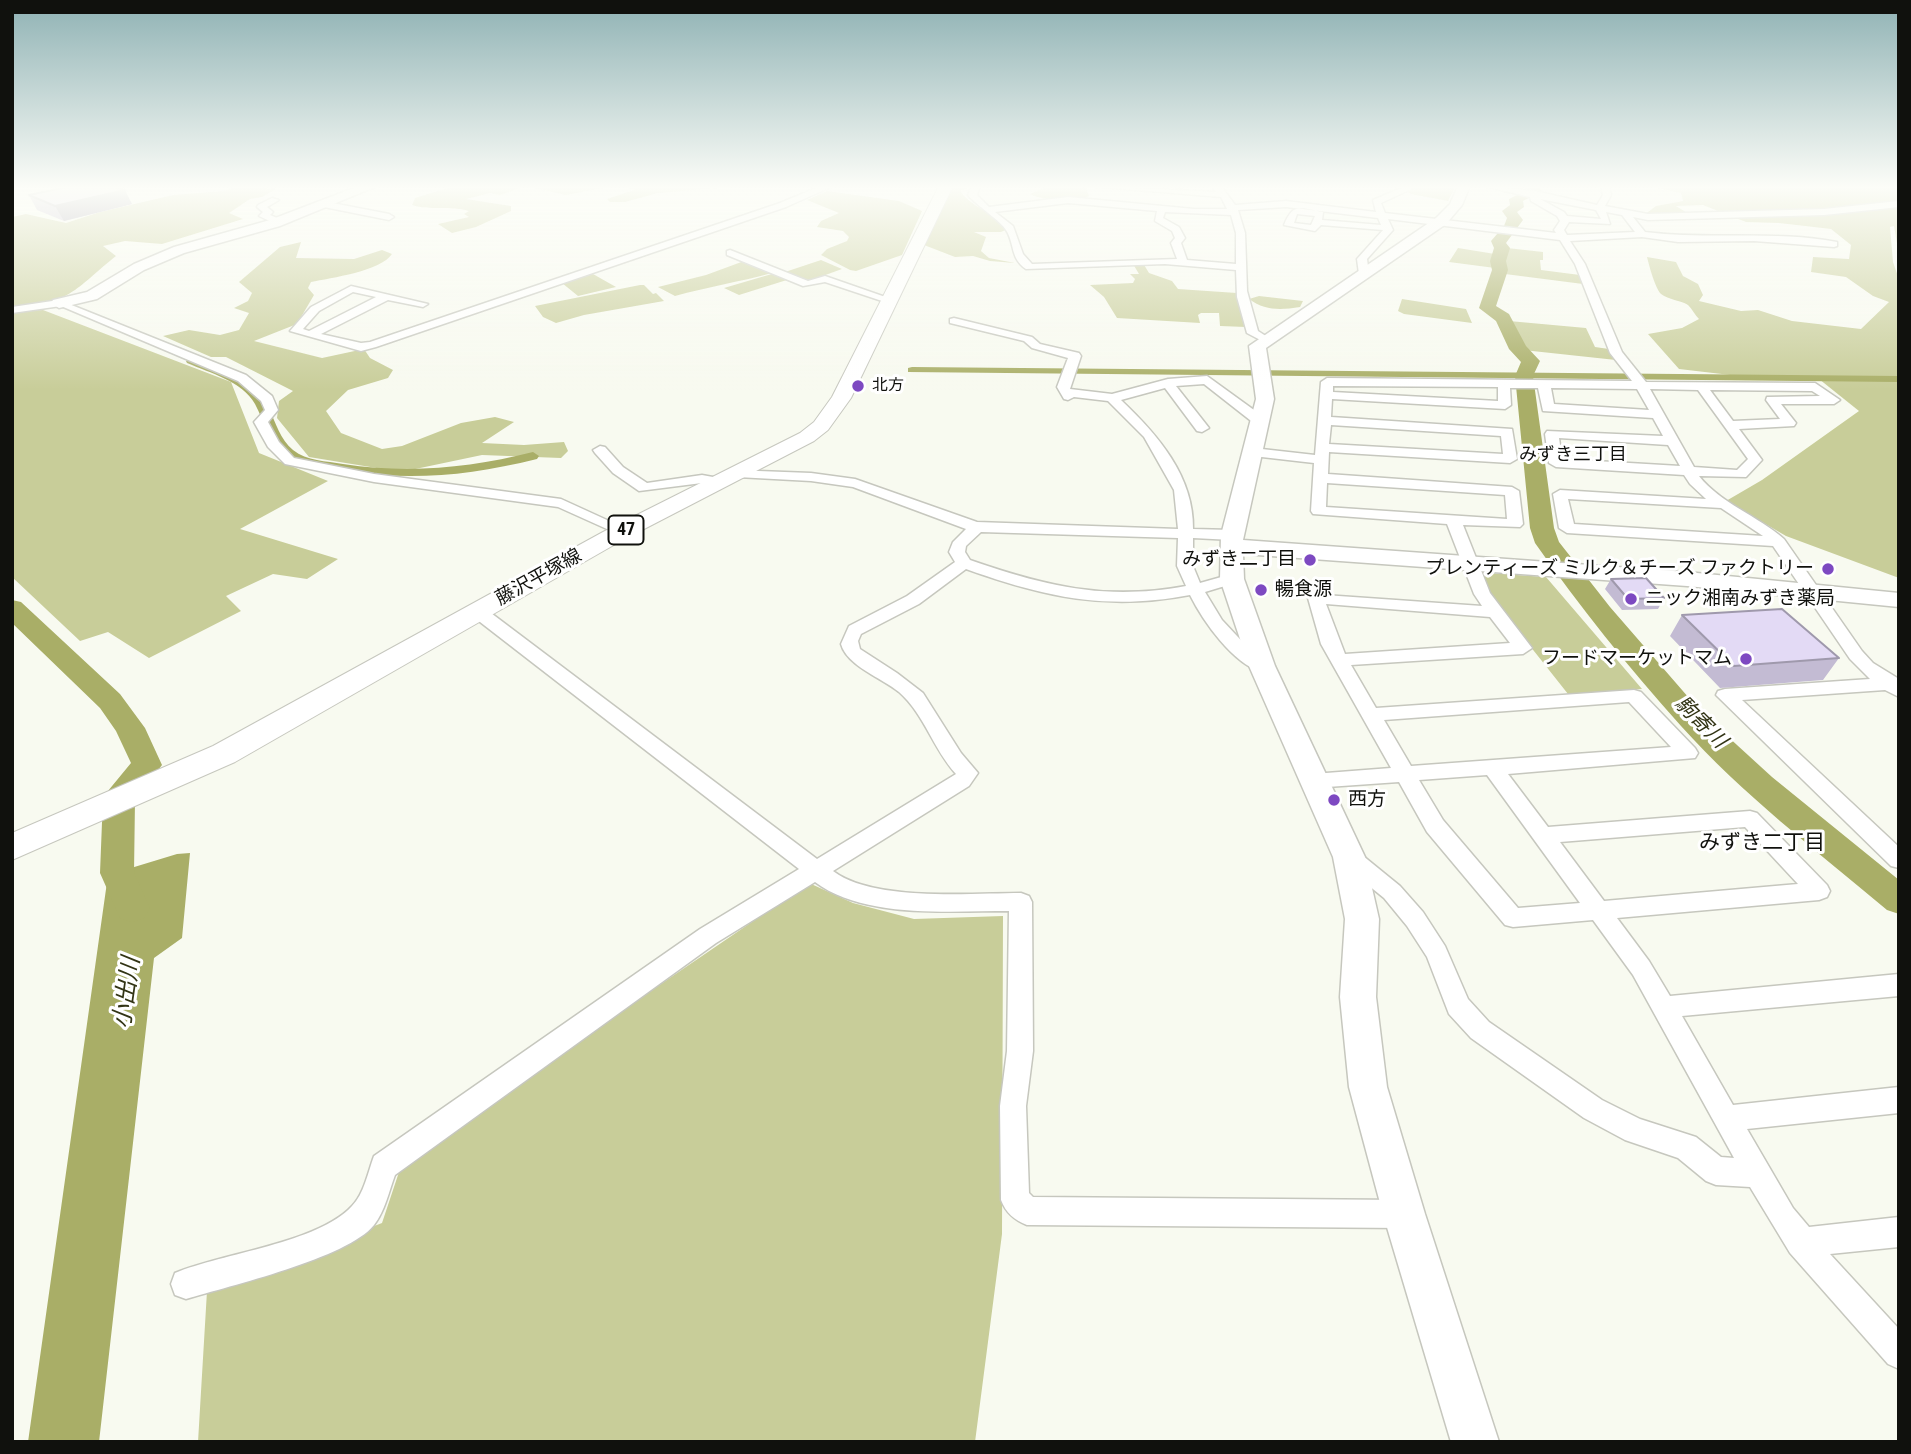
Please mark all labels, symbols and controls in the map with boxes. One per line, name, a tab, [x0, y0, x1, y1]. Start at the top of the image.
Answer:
place label: 北方	[872, 376, 904, 396]
marker: 北方	[850, 378, 866, 394]
district label: みずき三丁目	[1519, 444, 1627, 466]
road number: 47	[608, 516, 644, 544]
street label: 藤沢平塚線	[492, 545, 586, 611]
place label: みずき二丁目	[1182, 549, 1296, 571]
marker: みずき二丁目	[1302, 552, 1318, 568]
place label: プレンティーズ ミルク＆チーズ ファクトリー	[1425, 558, 1814, 580]
marker: プレンティーズ ミルク＆チーズ ファクトリー	[1820, 561, 1836, 577]
place label: 暢食源	[1275, 579, 1332, 601]
marker: 暢食源	[1253, 582, 1269, 598]
place label: ニック湘南みずき薬局	[1645, 588, 1835, 610]
marker: ニック湘南みずき薬局	[1623, 591, 1639, 607]
place label: フードマーケットマム	[1542, 648, 1732, 670]
marker: フードマーケットマム	[1738, 651, 1754, 667]
water label: 駒寄川	[1669, 692, 1731, 754]
place label: 西方	[1348, 789, 1386, 811]
marker: 西方	[1326, 792, 1342, 808]
district label: みずき二丁目	[1699, 831, 1825, 857]
water label: 小出川	[109, 955, 147, 1031]

